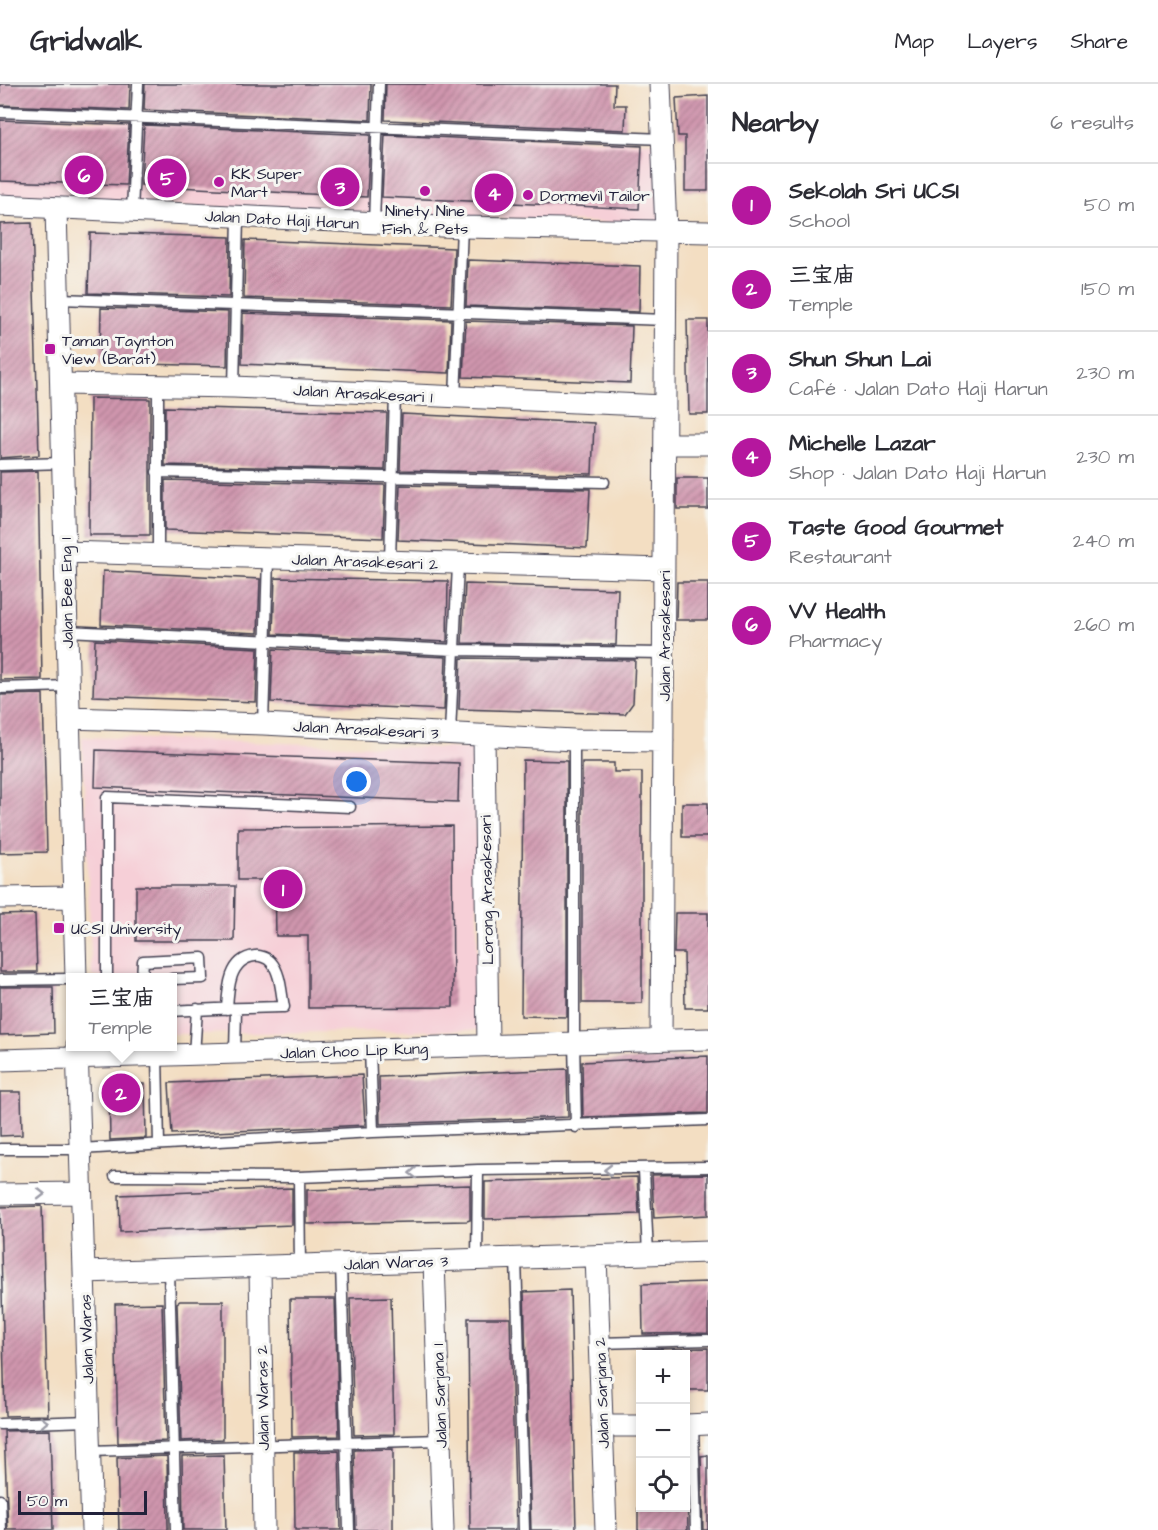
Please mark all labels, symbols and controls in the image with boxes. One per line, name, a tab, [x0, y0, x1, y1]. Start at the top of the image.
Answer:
text: Gridwalk	[30, 22, 142, 61]
text: Map	[894, 27, 934, 56]
text: Layers	[967, 27, 1037, 56]
text: Share	[1070, 27, 1128, 56]
text: Nearby	[732, 105, 819, 141]
text: 6 results	[1050, 109, 1134, 137]
pin: 6	[64, 152, 104, 197]
pin: 5	[148, 156, 186, 200]
place label: KK Super Mart	[231, 163, 302, 203]
pin: 3	[320, 164, 360, 210]
pin: 4	[474, 170, 514, 216]
marker: KK Super Mart	[212, 175, 226, 189]
text: Sekolah Sri UCSI	[789, 176, 959, 207]
marker: Ninety Nine Fish & Pets	[418, 184, 432, 198]
place label: Dormevil Tailor	[540, 185, 650, 207]
marker: Dormevil Tailor	[521, 188, 535, 202]
text: 1	[750, 191, 753, 219]
text: 50 m	[1084, 191, 1134, 219]
place label: Ninety Nine Fish & Pets	[382, 200, 468, 240]
street label: Jalan Dato Haji Harun	[204, 205, 360, 235]
text: School	[789, 207, 850, 235]
text: 三宝庙	[789, 260, 855, 291]
text: 2	[746, 275, 757, 303]
text: 150 m	[1081, 275, 1134, 303]
text: Temple	[789, 291, 853, 319]
place label: Taman Taynton View (Barat)	[62, 330, 173, 370]
marker: Taman Taynton View (Barat)	[43, 342, 57, 356]
text: Shun Shun Lai	[789, 344, 931, 375]
text: 3	[746, 359, 757, 387]
text: 230 m	[1076, 359, 1134, 387]
text: Café · Jalan Dato Haji Harun	[789, 375, 1048, 403]
street label: Jalan Arasakesari 1	[293, 379, 433, 409]
text: Michelle Lazar	[789, 428, 936, 459]
text: 4	[745, 443, 758, 471]
text: 230 m	[1076, 443, 1134, 471]
text: Shop · Jalan Dato Haji Harun	[789, 459, 1046, 487]
text: Taste Good Gourmet	[789, 512, 1003, 543]
text: 5	[744, 527, 759, 555]
text: 240 m	[1073, 527, 1134, 555]
street label: Jalan Bee Eng 1	[55, 537, 80, 649]
text: Restaurant	[789, 543, 892, 571]
street label: Jalan Arasakesari 2	[291, 548, 439, 576]
street label: Jalan Arasakesari	[654, 570, 676, 701]
text: VV Health	[789, 596, 885, 627]
text: 6	[745, 611, 758, 639]
text: 260 m	[1074, 611, 1134, 639]
text: Pharmacy	[789, 627, 882, 655]
street label: Jalan Arasakesari 3	[293, 715, 439, 745]
your location	[342, 767, 371, 796]
street label: Lorong Arasakesari	[475, 814, 500, 965]
pin: 1	[264, 866, 302, 912]
place label: UCSI University	[71, 918, 182, 941]
marker: UCSI University	[52, 921, 66, 935]
popup	[66, 973, 177, 1051]
text: 三宝庙	[88, 983, 155, 1014]
text: Temple	[88, 1014, 152, 1042]
street label: Jalan Choo Lip Kung	[280, 1037, 429, 1066]
pin: 2	[102, 1070, 140, 1116]
one-way arrow	[603, 1164, 612, 1176]
one-way arrow	[408, 1166, 417, 1179]
one-way arrow	[36, 1188, 45, 1200]
street label: Jalan Waras 3	[343, 1250, 449, 1276]
street label: Jalan Waras	[74, 1294, 100, 1384]
street label: Jalan Sarjana 2	[589, 1337, 615, 1449]
street label: Jalan Sarjana 1	[427, 1343, 453, 1449]
street label: Jalan Waras 2	[251, 1345, 275, 1451]
map controls	[636, 1350, 690, 1512]
button: +	[636, 1350, 690, 1404]
button: −	[636, 1404, 690, 1458]
one-way arrow	[40, 1416, 49, 1429]
button: locate	[636, 1458, 690, 1512]
scale bar	[18, 1488, 147, 1516]
text: 50 m	[27, 1490, 67, 1512]

